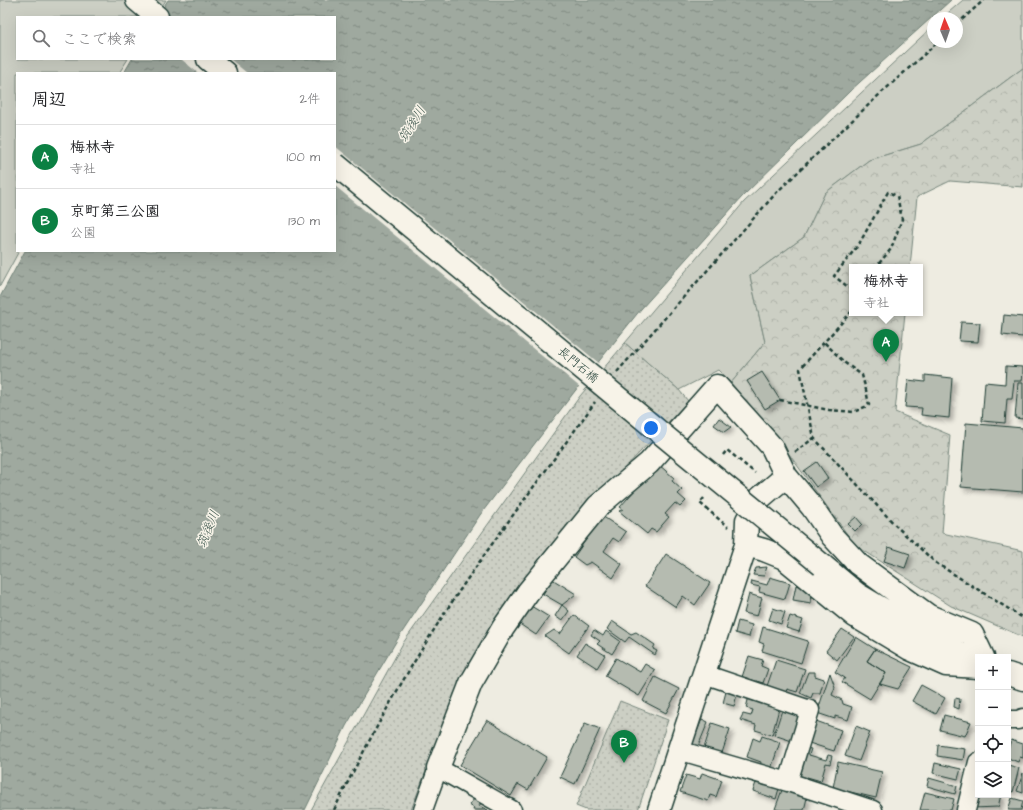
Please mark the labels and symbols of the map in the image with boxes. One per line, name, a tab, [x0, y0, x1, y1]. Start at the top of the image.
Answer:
north arrow	[927, 12, 963, 48]
water label: 筑後川	[394, 103, 430, 145]
pin: A	[873, 329, 899, 362]
street label: 長門石橋	[554, 343, 602, 387]
your location	[641, 418, 661, 438]
water label: 筑後川	[192, 508, 224, 550]
pin: B	[611, 730, 637, 763]

